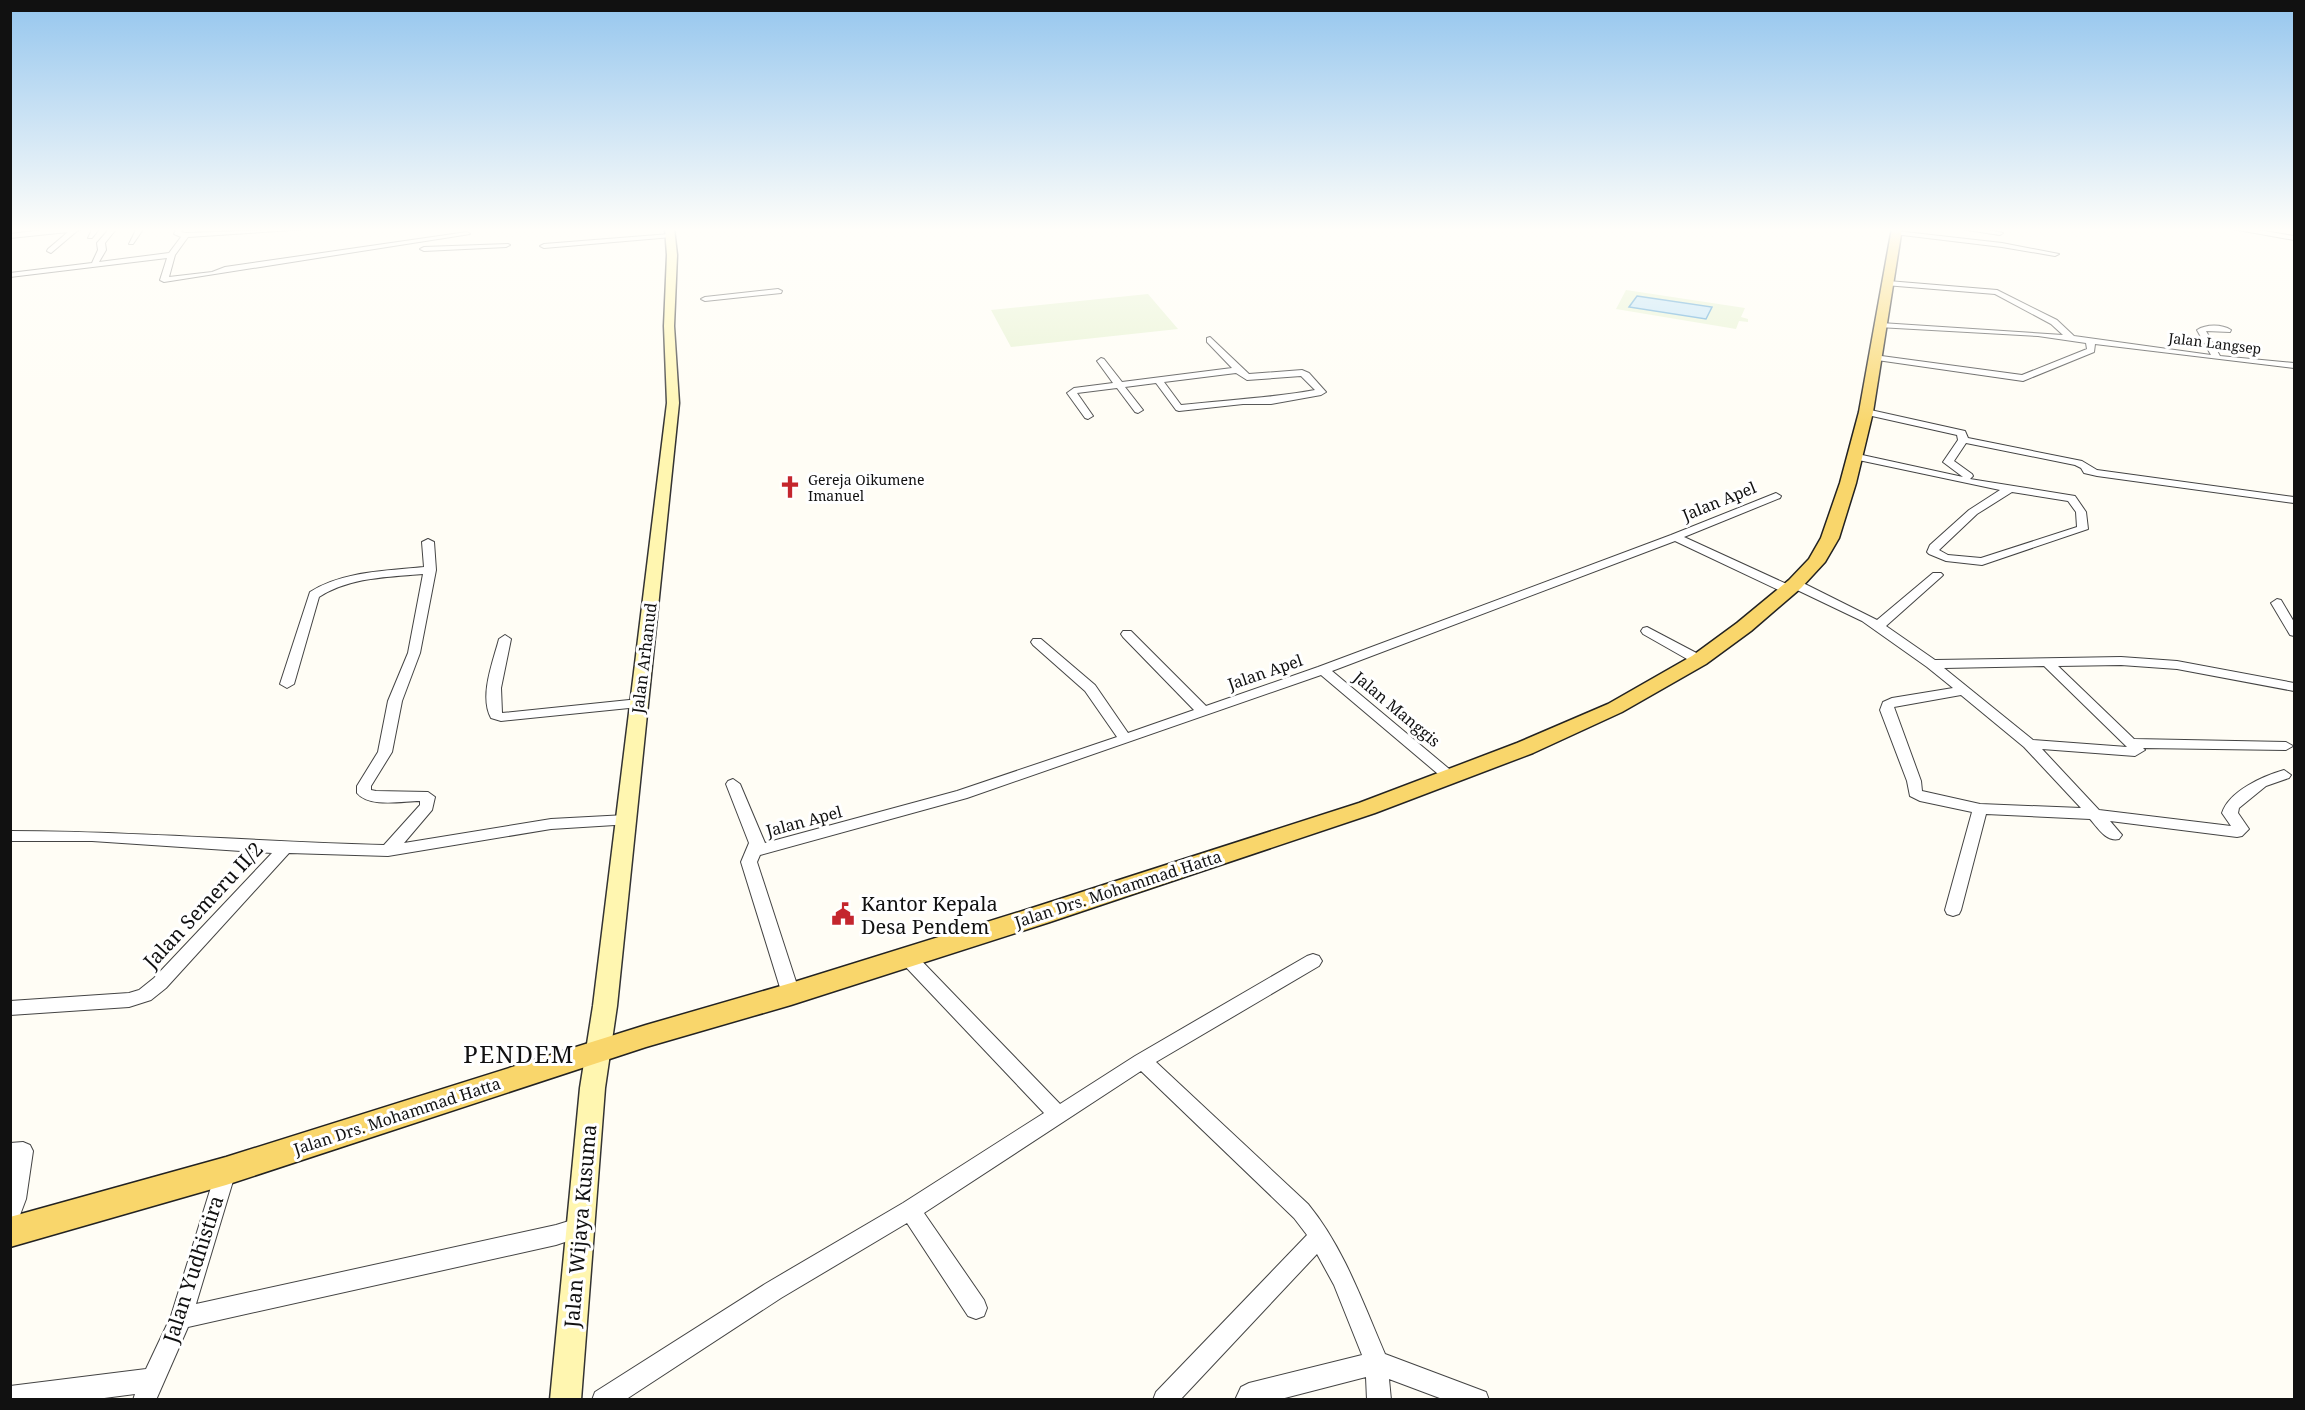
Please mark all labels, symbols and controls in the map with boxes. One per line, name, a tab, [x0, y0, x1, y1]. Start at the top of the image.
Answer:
street label: Jalan Langsep	[2167, 328, 2262, 358]
place label: Gereja Oikumene Imanuel	[808, 470, 924, 505]
church icon: Gereja Oikumene Imanuel	[777, 474, 803, 500]
street label: Jalan Apel	[1678, 476, 1759, 526]
street label: Jalan Arhanud	[626, 601, 662, 716]
street label: Jalan Apel	[1224, 649, 1305, 695]
street label: Jalan Manggis	[1348, 666, 1445, 752]
street label: Jalan Apel	[763, 800, 844, 842]
street label: Jalan Semeru II/2	[136, 836, 269, 975]
street label: Jalan Drs. Mohammad Hatta	[1011, 845, 1224, 933]
place label: Kantor Kepala Desa Pendem	[861, 890, 998, 940]
public building icon: Kantor Kepala Desa Pendem	[830, 901, 856, 927]
district label: PENDEM	[463, 1037, 575, 1070]
street label: Jalan Drs. Mohammad Hatta	[290, 1072, 503, 1160]
street label: Jalan Wijaya Kusuma	[558, 1123, 602, 1330]
street label: Jalan Yudhistira	[156, 1192, 230, 1347]

